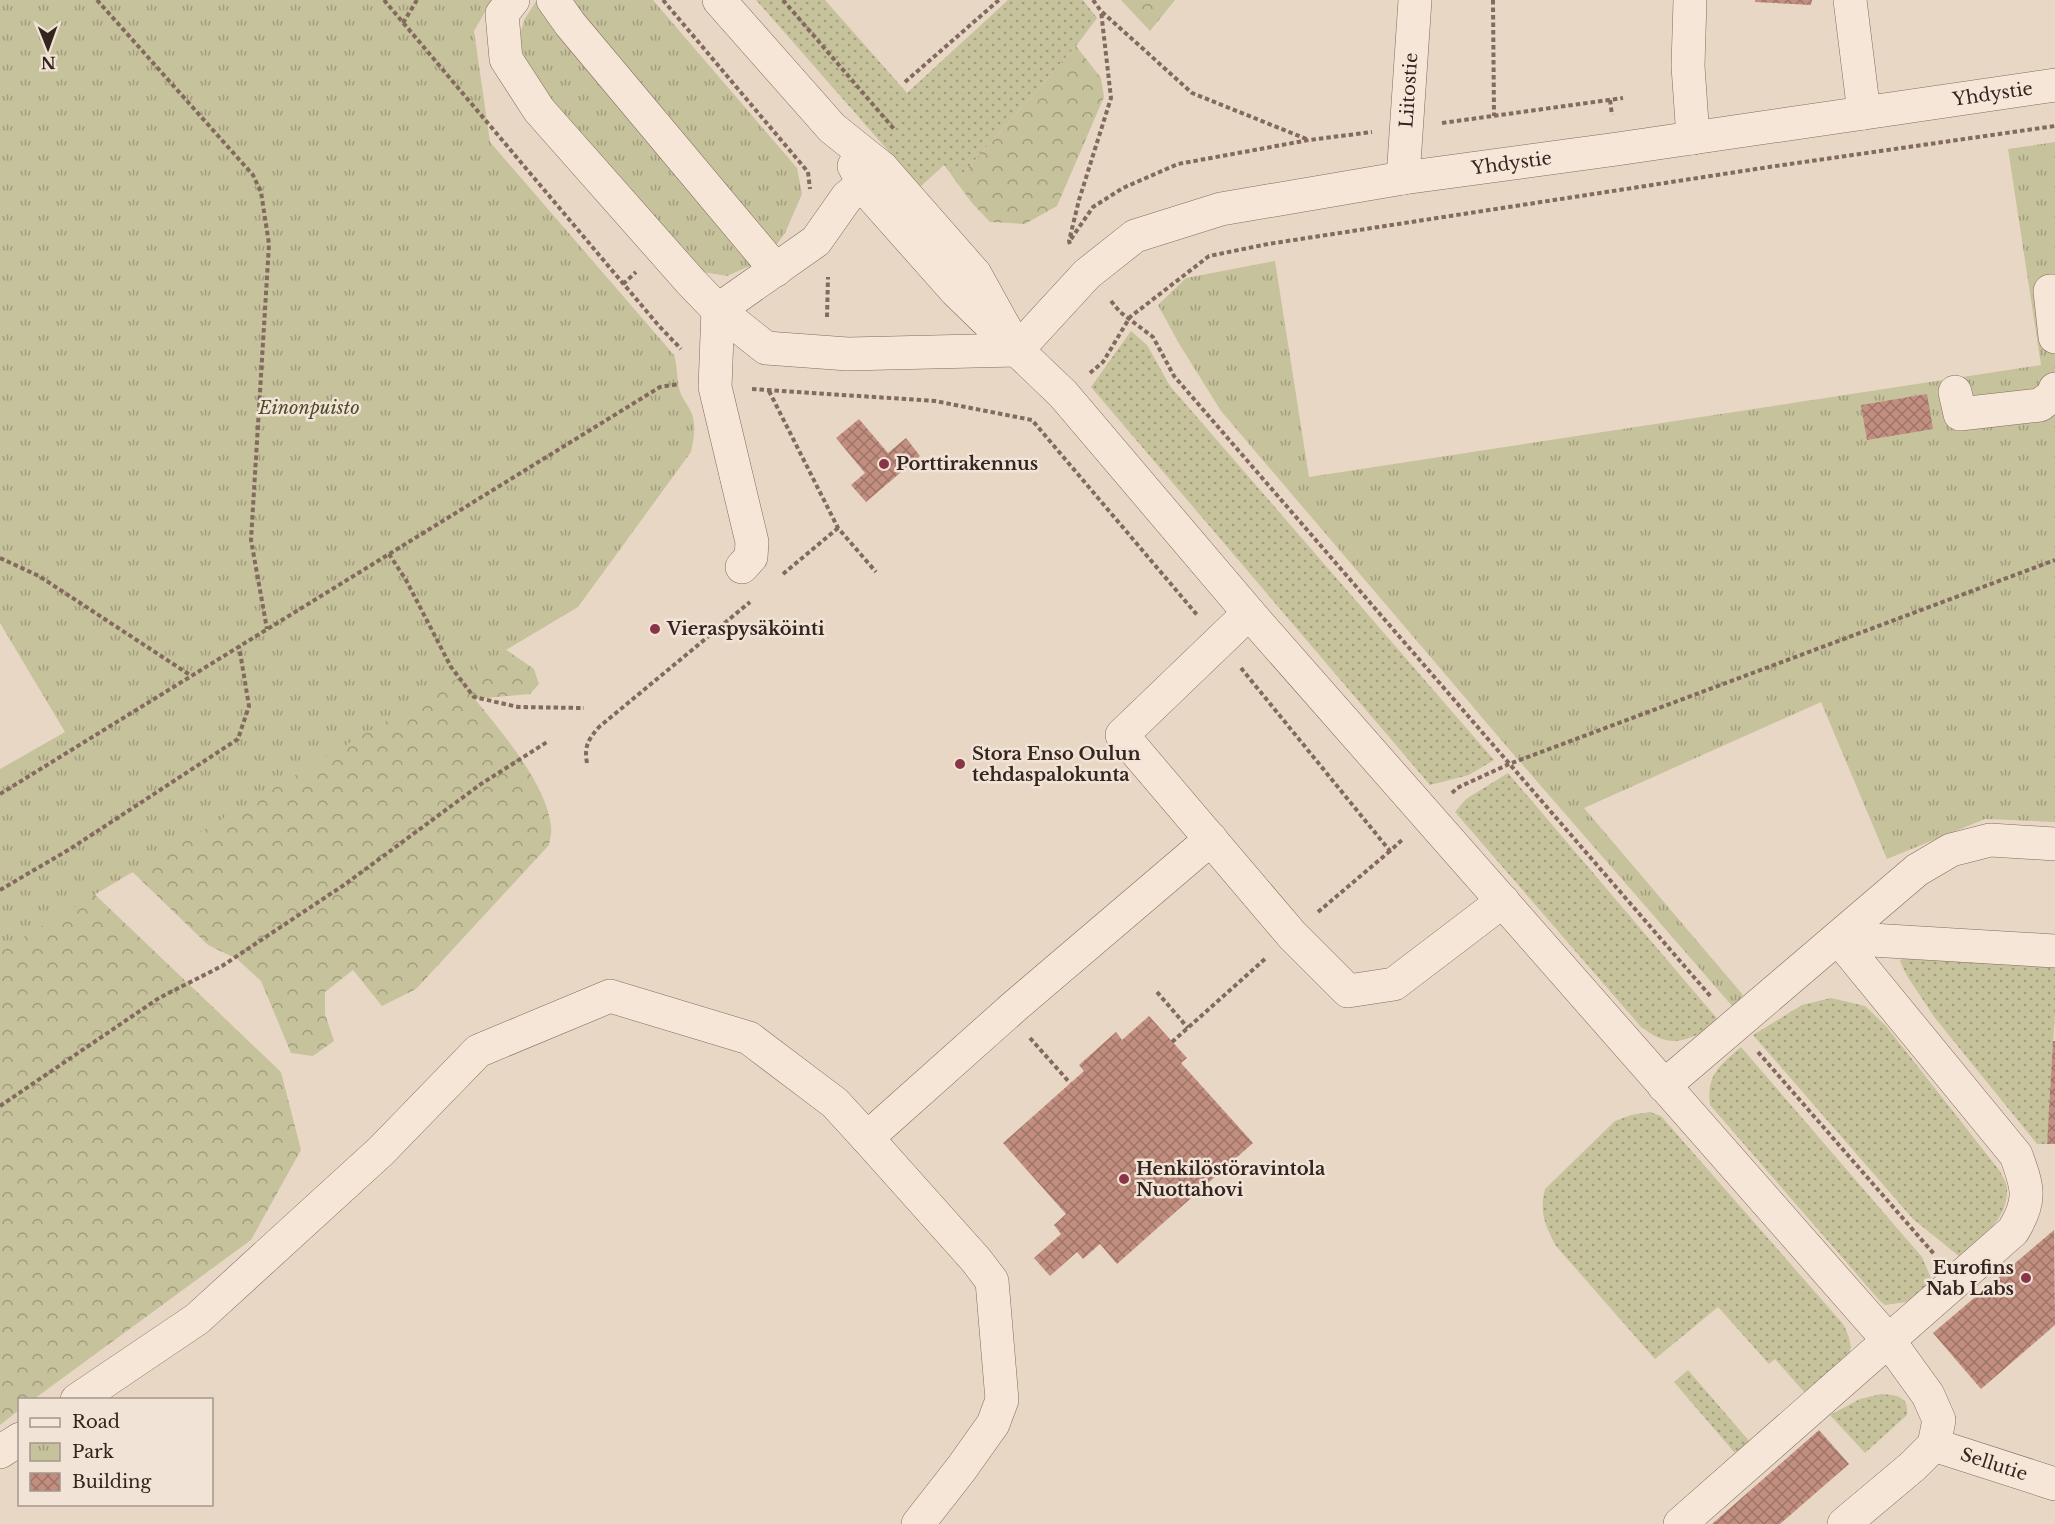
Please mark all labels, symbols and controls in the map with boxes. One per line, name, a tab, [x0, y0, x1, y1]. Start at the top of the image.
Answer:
north arrow	[18, 18, 78, 78]
street label: Liitostie	[1395, 52, 1422, 129]
text: N	[41, 53, 56, 73]
street label: Yhdystie	[1950, 77, 2034, 111]
street label: Yhdystie	[1469, 147, 1553, 180]
park label: Einonpuisto	[257, 397, 360, 419]
place label: Porttirakennus	[896, 453, 1038, 475]
marker: Porttirakennus	[877, 457, 891, 471]
place label: Vieraspysäköinti	[666, 618, 825, 640]
marker: Vieraspysäköinti	[648, 622, 662, 636]
place label: Stora Enso Oulun tehdaspalokunta	[972, 743, 1141, 786]
marker: Stora Enso Oulun tehdaspalokunta	[953, 757, 967, 771]
place label: Henkilöstöravintola Nuottahovi	[1136, 1158, 1326, 1201]
marker: Henkilöstöravintola Nuottahovi	[1117, 1172, 1131, 1186]
place label: Eurofins Nab Labs	[1926, 1257, 2014, 1300]
marker: Eurofins Nab Labs	[2019, 1271, 2033, 1285]
legend	[18, 1398, 213, 1506]
text: Road	[72, 1411, 120, 1433]
text: Park	[72, 1441, 114, 1463]
street label: Sellutie	[1958, 1443, 2030, 1485]
text: Building	[72, 1471, 151, 1493]

